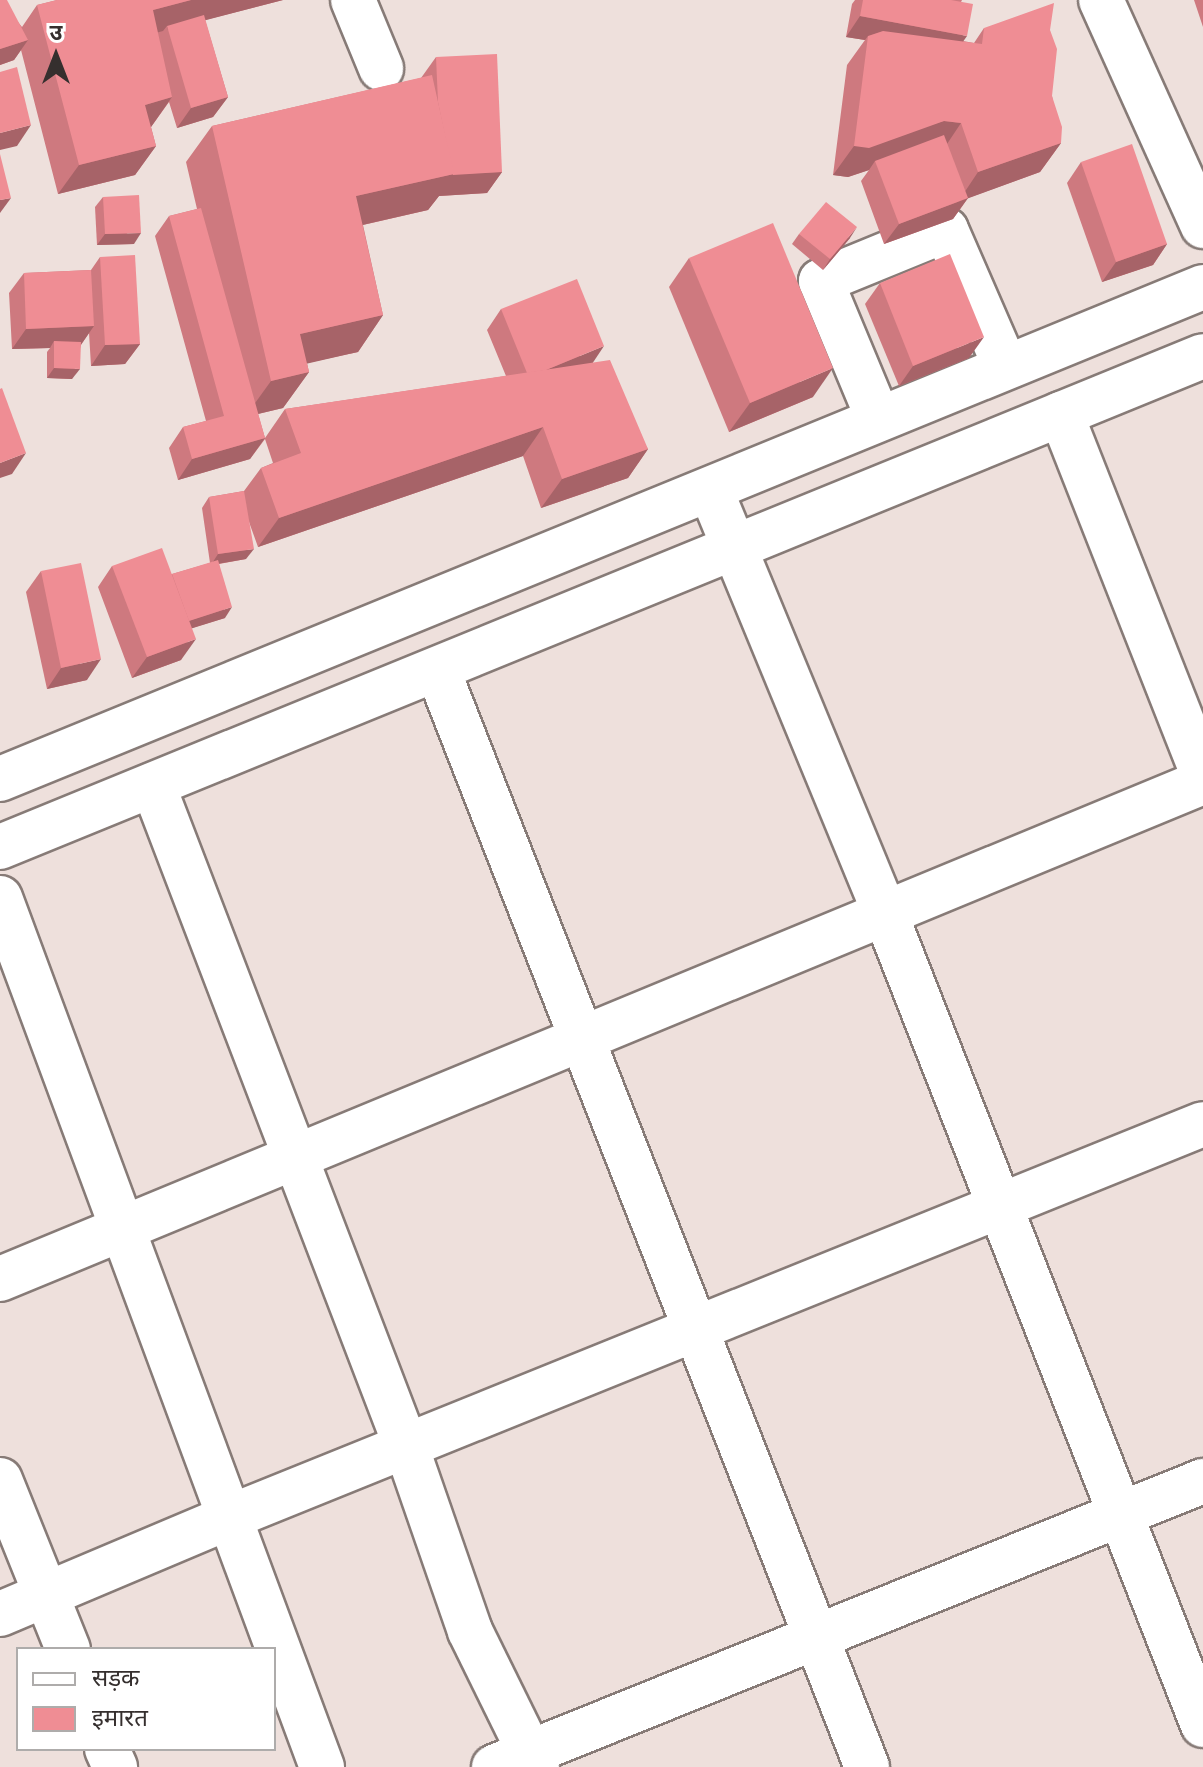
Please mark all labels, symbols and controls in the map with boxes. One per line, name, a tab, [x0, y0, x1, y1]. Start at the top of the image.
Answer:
north arrow	[16, 16, 96, 96]
text: उ	[50, 18, 62, 46]
legend	[16, 1647, 276, 1751]
text: सड़क	[92, 1662, 140, 1692]
text: इमारत	[92, 1702, 148, 1732]

